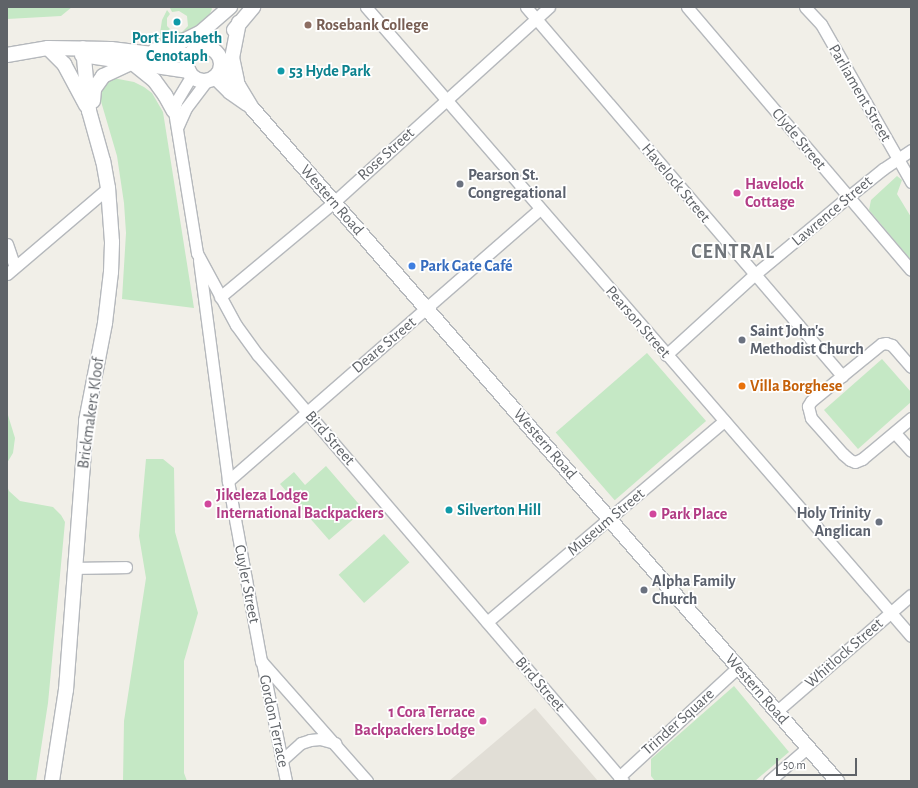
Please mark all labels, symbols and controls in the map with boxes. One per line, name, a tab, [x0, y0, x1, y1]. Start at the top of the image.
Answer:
place label: Rosebank College	[316, 15, 428, 35]
marker: Port Elizabeth Cenotaph	[172, 17, 182, 27]
marker: Rosebank College	[303, 20, 313, 30]
place label: Port Elizabeth Cenotaph	[132, 28, 222, 66]
street label: Parliament Street	[824, 41, 896, 145]
place label: 53 Hyde Park	[289, 61, 371, 81]
marker: 53 Hyde Park	[276, 66, 286, 76]
street label: Clyde Street	[768, 104, 830, 174]
street label: Rose Street	[354, 124, 418, 184]
street label: Havelock Street	[637, 140, 715, 226]
street label: Western Road	[296, 161, 368, 239]
place label: Pearson St. Congregational	[468, 165, 567, 203]
street label: Lawrence Street	[788, 172, 876, 250]
place label: Havelock Cottage	[745, 174, 804, 212]
marker: Pearson St. Congregational	[455, 179, 465, 189]
marker: Havelock Cottage	[732, 188, 742, 198]
district label: CENTRAL	[691, 240, 775, 264]
place label: Park Gate Café	[420, 256, 513, 276]
marker: Park Gate Café	[407, 261, 417, 271]
street label: Pearson Street	[601, 282, 675, 362]
street label: Deare Street	[348, 313, 420, 377]
place label: Saint John's Methodist Church	[750, 321, 864, 359]
marker: Saint John's Methodist Church	[737, 335, 747, 345]
street label: Brickmakers Kloof	[74, 356, 108, 470]
place label: Villa Borghese	[750, 376, 842, 396]
marker: Villa Borghese	[737, 381, 747, 391]
street label: Western Road	[509, 405, 581, 483]
street label: Bird Street	[301, 407, 359, 469]
street label: Museum Street	[563, 484, 649, 560]
place label: Jikeleza Lodge International Backpackers	[216, 485, 384, 523]
marker: Jikeleza Lodge International Backpackers	[203, 499, 213, 509]
place label: Silverton Hill	[457, 500, 541, 520]
place label: Holy Trinity Anglican	[796, 503, 871, 541]
place label: Park Place	[661, 504, 727, 524]
marker: Silverton Hill	[444, 505, 454, 515]
marker: Park Place	[648, 509, 658, 519]
marker: Holy Trinity Anglican	[874, 517, 884, 527]
street label: Cuyler Street	[230, 543, 264, 625]
place label: Alpha Family Church	[652, 571, 736, 609]
marker: Alpha Family Church	[639, 585, 649, 595]
street label: Whitlock Street	[801, 614, 887, 692]
street label: Western Road	[721, 650, 793, 728]
street label: Bird Street	[511, 653, 569, 715]
street label: Gordon Terrace	[255, 673, 293, 769]
street label: Trinder Square	[638, 684, 718, 760]
place label: 1 Cora Terrace Backpackers Lodge	[354, 702, 475, 740]
marker: 1 Cora Terrace Backpackers Lodge	[478, 716, 488, 726]
scale bar	[778, 750, 859, 776]
text: 50 m	[783, 759, 806, 771]

